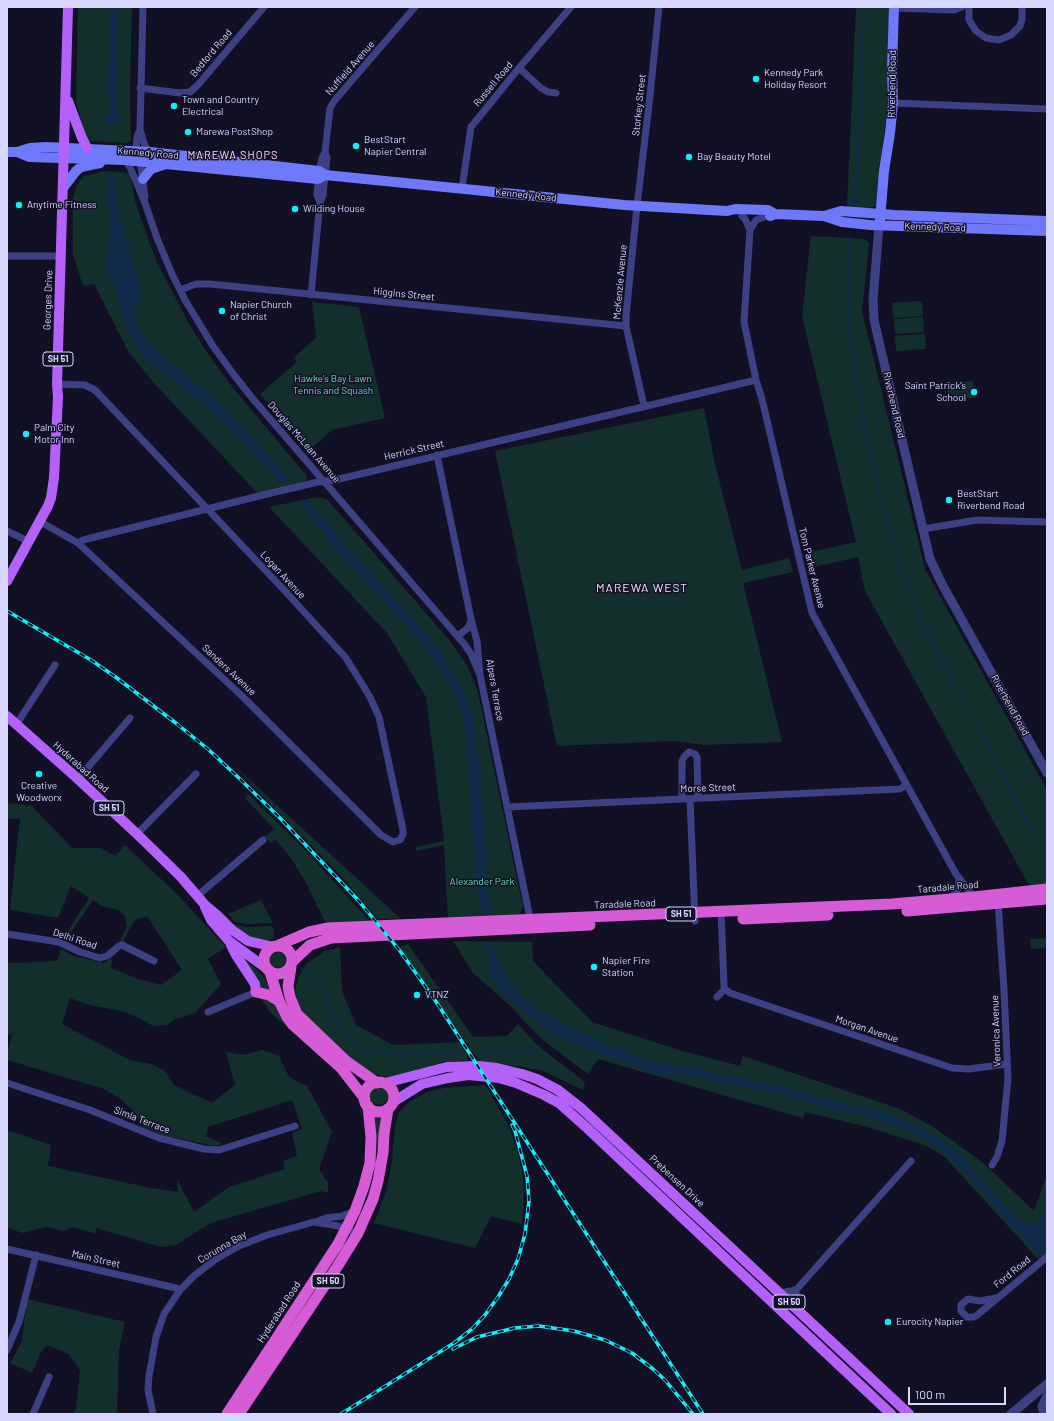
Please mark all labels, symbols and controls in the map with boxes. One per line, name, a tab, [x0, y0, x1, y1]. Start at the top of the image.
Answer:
street label: Bedford Road	[188, 27, 234, 79]
street label: Nuffield Avenue	[323, 38, 377, 98]
street label: Riverbend Road	[885, 50, 899, 118]
street label: Russell Road	[471, 59, 515, 109]
place label: Kennedy Park Holiday Resort	[764, 67, 827, 90]
street label: Storkey Street	[630, 73, 648, 137]
marker: Kennedy Park Holiday Resort	[751, 74, 761, 84]
place label: Town and Country Electrical	[182, 94, 259, 118]
marker: Town and Country Electrical	[169, 101, 179, 111]
place label: Marewa PostShop	[196, 126, 273, 138]
marker: Marewa PostShop	[183, 127, 193, 137]
place label: BestStart Napier Central	[364, 134, 426, 158]
marker: BestStart Napier Central	[351, 141, 361, 151]
street label: Kennedy Road	[117, 144, 179, 162]
district label: MAREWA SHOPS	[188, 148, 278, 162]
place label: Bay Beauty Motel	[697, 151, 771, 163]
marker: Bay Beauty Motel	[684, 152, 694, 162]
street label: Kennedy Road	[495, 186, 557, 204]
place label: Anytime Fitness	[27, 199, 97, 211]
marker: Anytime Fitness	[14, 200, 24, 210]
place label: Wilding House	[303, 203, 365, 215]
marker: Wilding House	[290, 204, 300, 214]
street label: Kennedy Road	[904, 220, 966, 234]
street label: McKenzie Avenue	[611, 244, 629, 320]
street label: Georges Drive	[41, 270, 55, 330]
street label: Higgins Street	[373, 285, 435, 303]
place label: Napier Church of Christ	[230, 299, 292, 322]
marker: Napier Church of Christ	[217, 306, 227, 316]
road number: SH 51	[43, 352, 73, 366]
street label: Riverbend Road	[881, 371, 907, 439]
park label: Hawke's Bay Lawn Tennis and Squash	[293, 373, 373, 396]
place label: Saint Patrick's School	[905, 380, 966, 404]
marker: Saint Patrick's School	[969, 387, 979, 397]
street label: Douglas McLean Avenue	[265, 399, 343, 485]
place label: Palm City Motor Inn	[34, 422, 74, 446]
marker: Palm City Motor Inn	[21, 429, 31, 439]
street label: Herrick Street	[383, 437, 445, 463]
place label: BestStart Riverbend Road	[957, 488, 1025, 512]
marker: BestStart Riverbend Road	[944, 495, 954, 505]
street label: Tom Parker Avenue	[796, 526, 828, 610]
street label: Logan Avenue	[258, 549, 308, 601]
district label: MAREWA WEST	[596, 581, 688, 595]
street label: Sanders Avenue	[200, 642, 258, 698]
street label: Alpers Terrace	[484, 658, 506, 722]
street label: Riverbend Road	[988, 672, 1032, 738]
street label: Hyderabad Road	[51, 739, 111, 795]
marker: Creative Woodworx	[34, 769, 44, 779]
place label: Creative Woodworx	[16, 780, 62, 804]
street label: Morse Street	[680, 781, 736, 795]
road number: SH 51	[94, 801, 124, 815]
park label: Alexander Park	[450, 876, 514, 888]
street label: Taradale Road	[917, 878, 979, 896]
street label: Taradale Road	[594, 897, 656, 911]
road number: SH 51	[666, 907, 696, 921]
street label: Delhi Road	[51, 926, 99, 952]
place label: Napier Fire Station	[602, 955, 650, 978]
marker: Napier Fire Station	[589, 962, 599, 972]
place label: VTNZ	[425, 989, 449, 1001]
marker: VTNZ	[412, 990, 422, 1000]
street label: Veronica Avenue	[989, 995, 1003, 1067]
street label: Morgan Avenue	[834, 1013, 900, 1045]
street label: Simla Terrace	[112, 1104, 172, 1136]
street label: Prebensen Drive	[647, 1152, 707, 1210]
street label: Corunna Bay	[196, 1228, 248, 1266]
street label: Main Street	[71, 1248, 121, 1270]
street label: Ford Road	[991, 1254, 1033, 1290]
road number: SH 50	[312, 1274, 344, 1288]
street label: Hyderabad Road	[255, 1279, 303, 1345]
road number: SH 50	[773, 1295, 805, 1309]
place label: Eurocity Napier	[896, 1316, 963, 1328]
marker: Eurocity Napier	[883, 1317, 893, 1327]
scale bar	[910, 1379, 1008, 1405]
text: 100 m	[915, 1387, 945, 1401]

